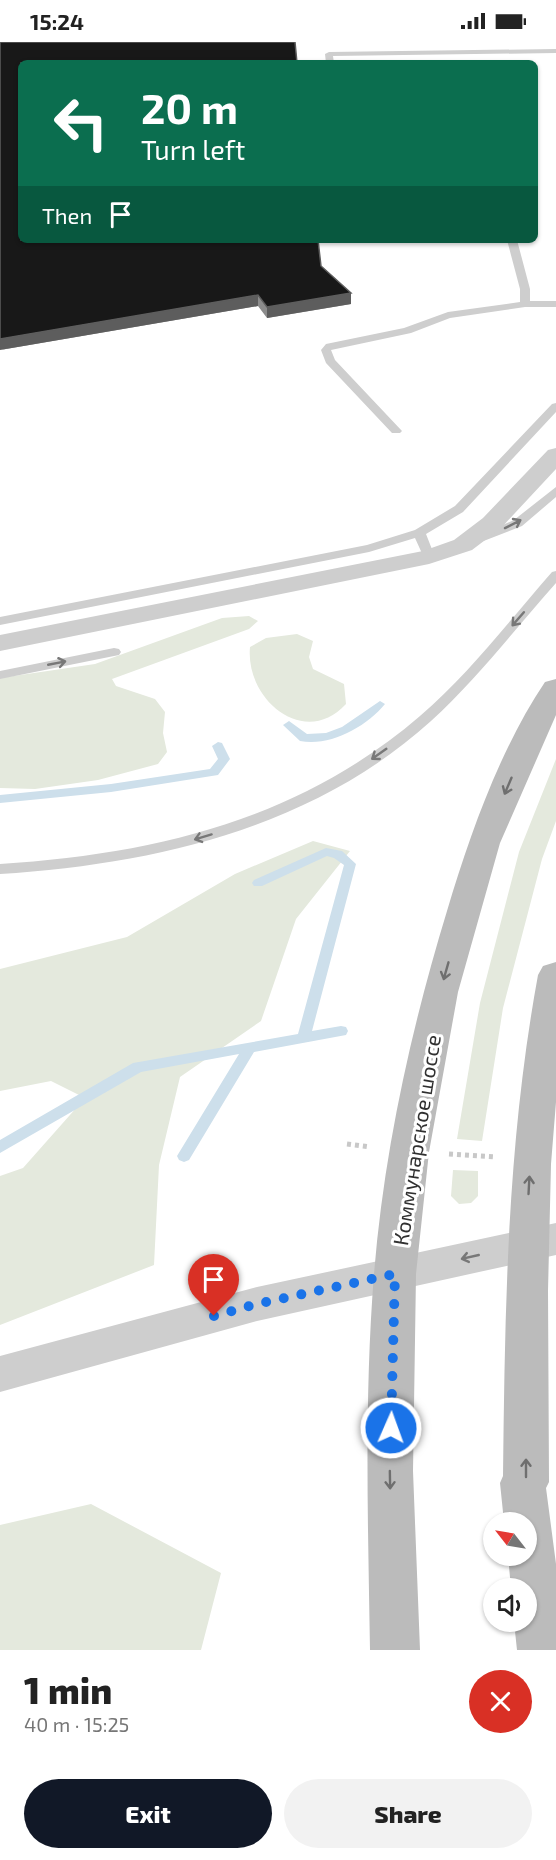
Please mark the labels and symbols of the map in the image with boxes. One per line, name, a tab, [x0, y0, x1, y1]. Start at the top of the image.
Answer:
one-way arrow	[504, 518, 521, 530]
one-way arrow	[511, 611, 524, 627]
one-way arrow	[47, 657, 66, 669]
one-way arrow	[371, 748, 387, 760]
one-way arrow	[502, 777, 513, 795]
one-way arrow	[194, 832, 213, 843]
one-way arrow	[440, 961, 451, 980]
street label: Коммунарское шоссе	[387, 1033, 446, 1247]
one-way arrow	[524, 1176, 535, 1196]
one-way arrow	[460, 1252, 480, 1263]
pin	[188, 1254, 239, 1316]
position arrow	[359, 1396, 423, 1460]
one-way arrow	[520, 1459, 532, 1479]
one-way arrow	[384, 1469, 396, 1489]
north arrow	[483, 1512, 537, 1566]

